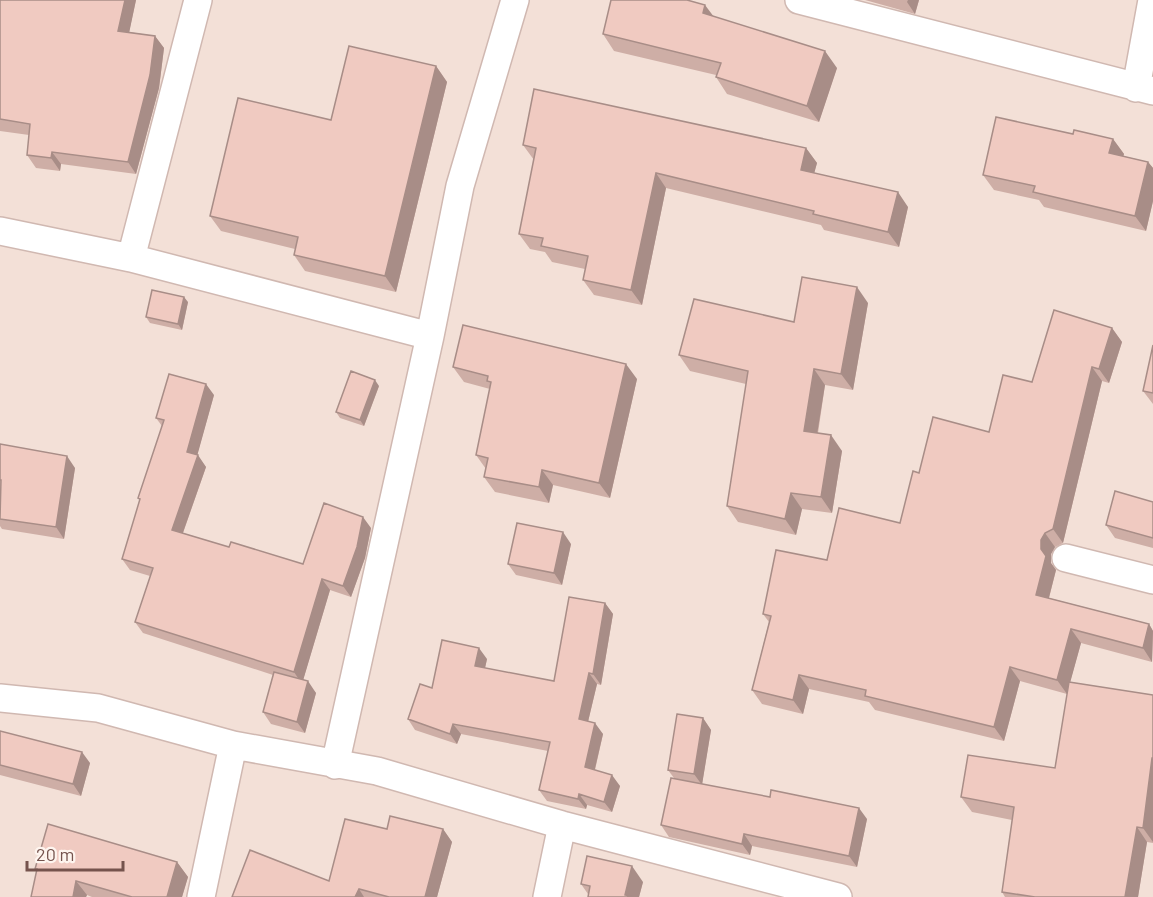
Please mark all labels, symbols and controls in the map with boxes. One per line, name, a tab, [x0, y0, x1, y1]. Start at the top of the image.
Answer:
scale bar	[27, 834, 123, 872]
text: 20 m	[36, 843, 74, 865]

